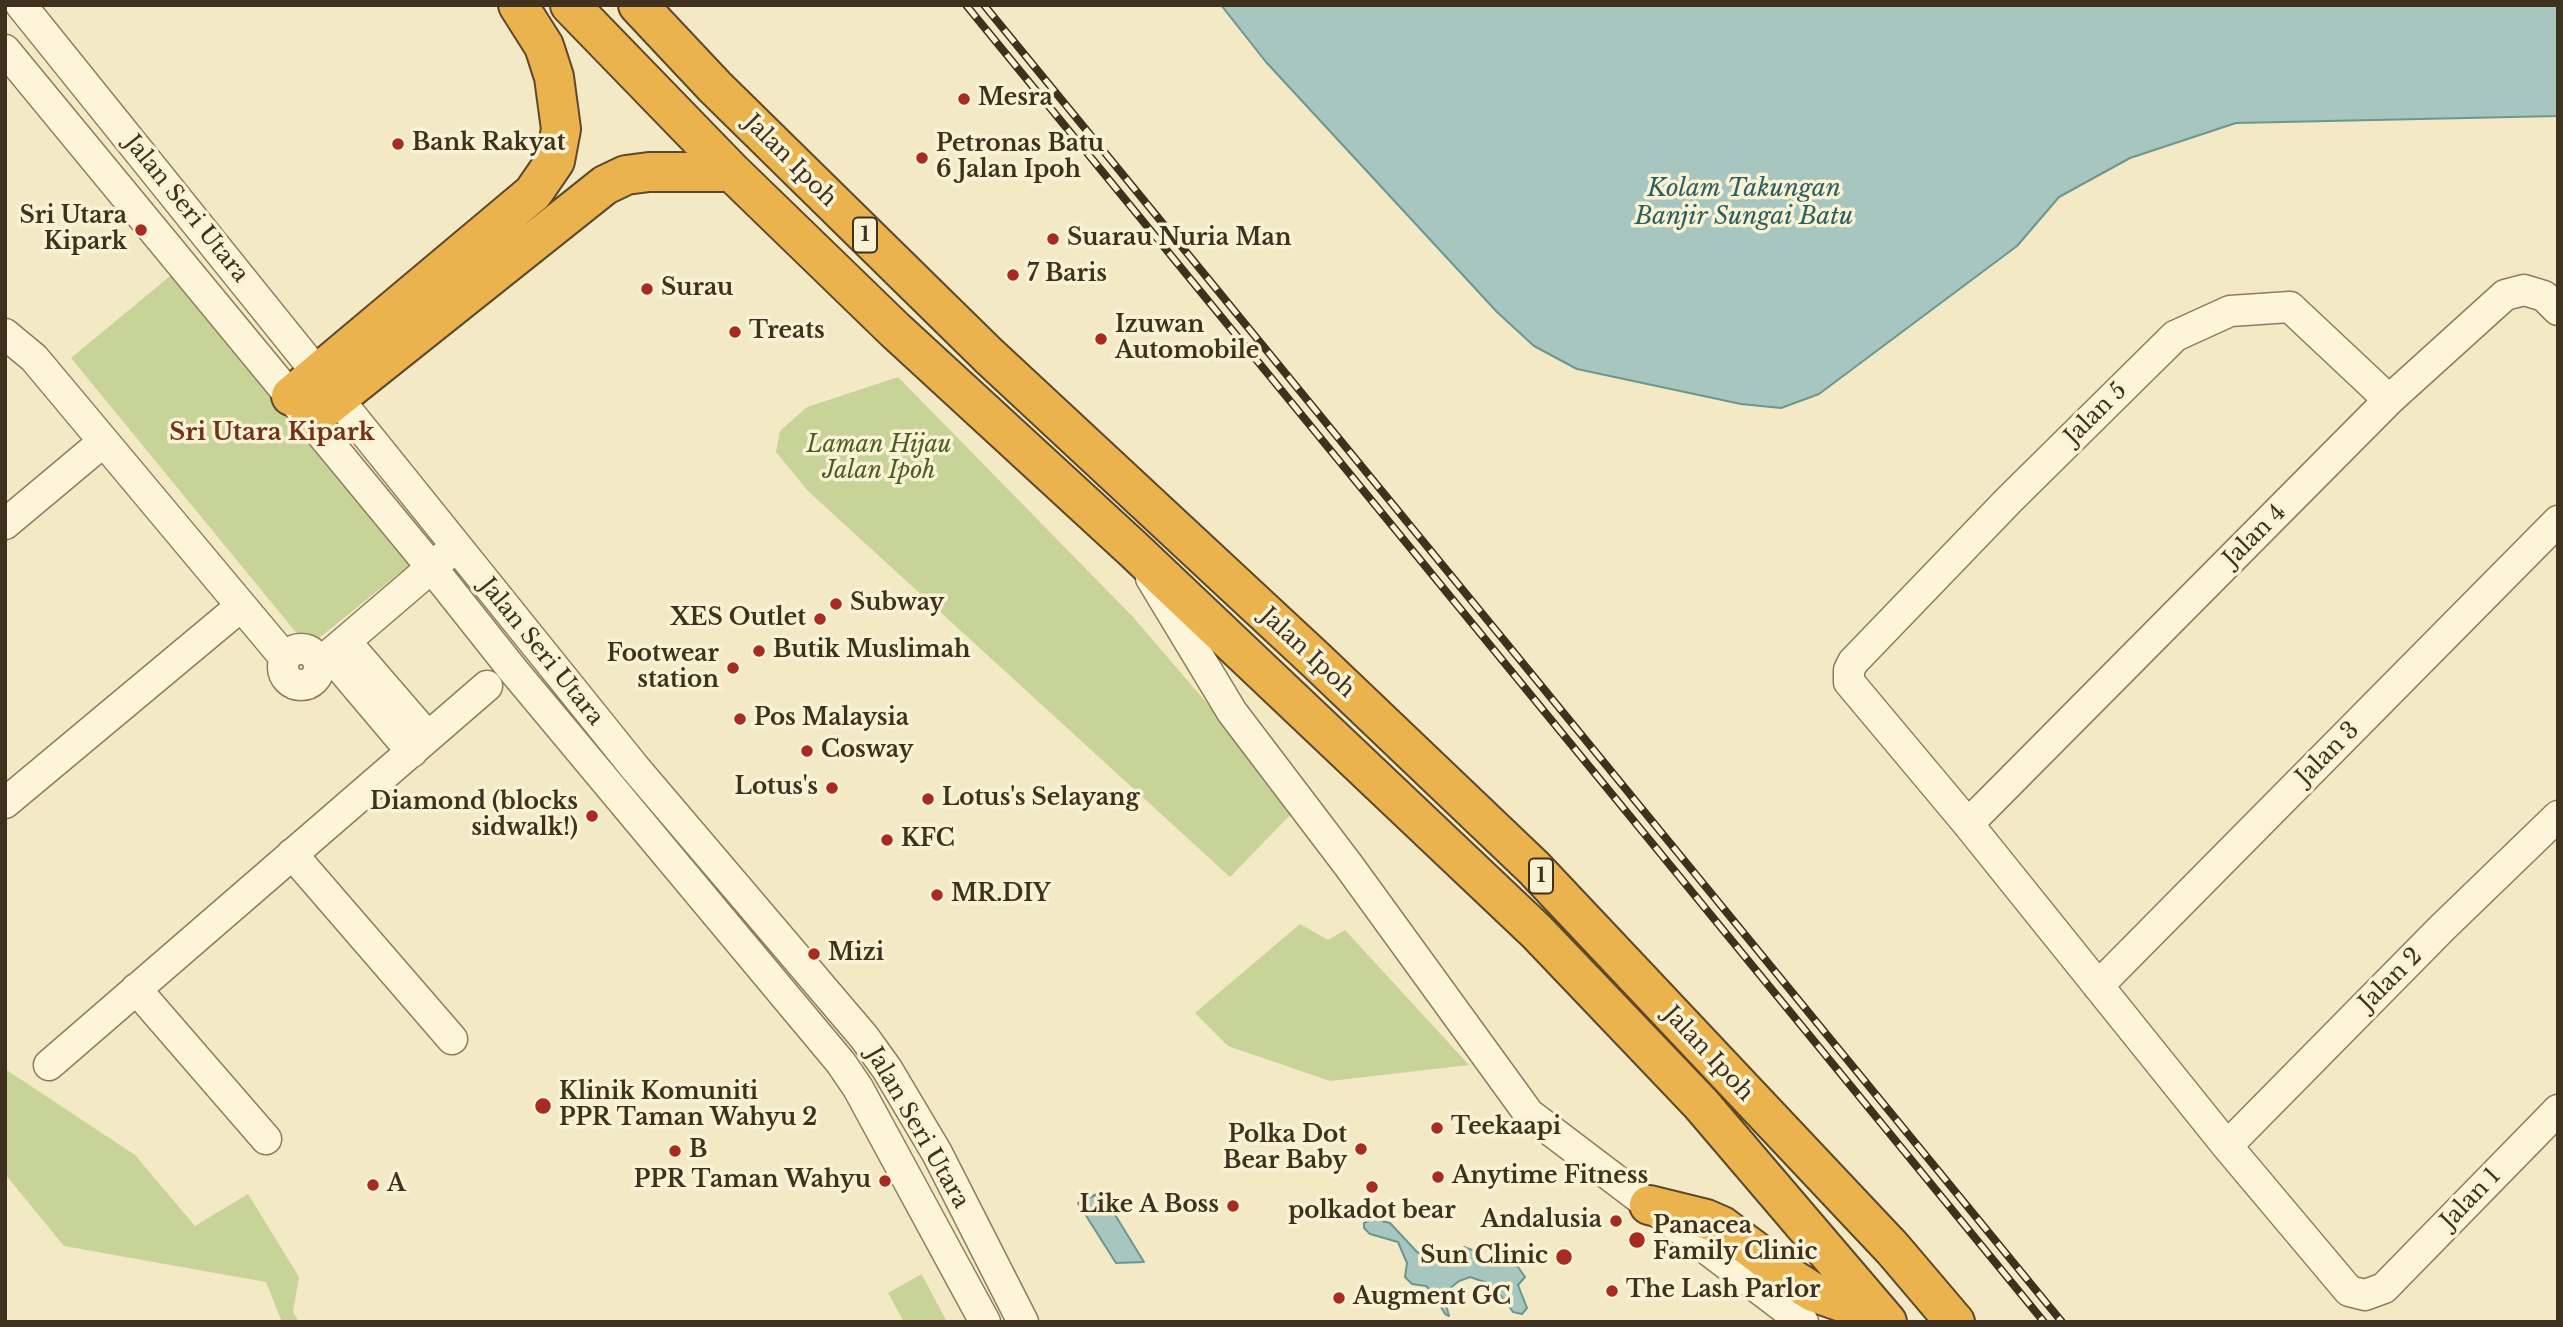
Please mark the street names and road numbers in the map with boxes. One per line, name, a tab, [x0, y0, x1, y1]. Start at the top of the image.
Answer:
street label: Jalan Ipoh	[738, 109, 842, 213]
street label: Jalan Seri Utara	[118, 130, 254, 288]
road number: 1	[853, 218, 877, 252]
street label: Jalan 5	[2059, 377, 2133, 451]
street label: Jalan 4	[2218, 499, 2292, 573]
street label: Jalan Seri Utara	[473, 573, 609, 731]
street label: Jalan Ipoh	[1254, 602, 1360, 704]
street label: Jalan 3	[2291, 717, 2365, 791]
road number: 1	[1529, 858, 1553, 894]
street label: Jalan 2	[2354, 943, 2428, 1017]
street label: Jalan Ipoh	[1657, 1001, 1759, 1107]
street label: Jalan Seri Utara	[860, 1043, 974, 1213]
street label: Jalan 1	[2435, 1163, 2507, 1235]

